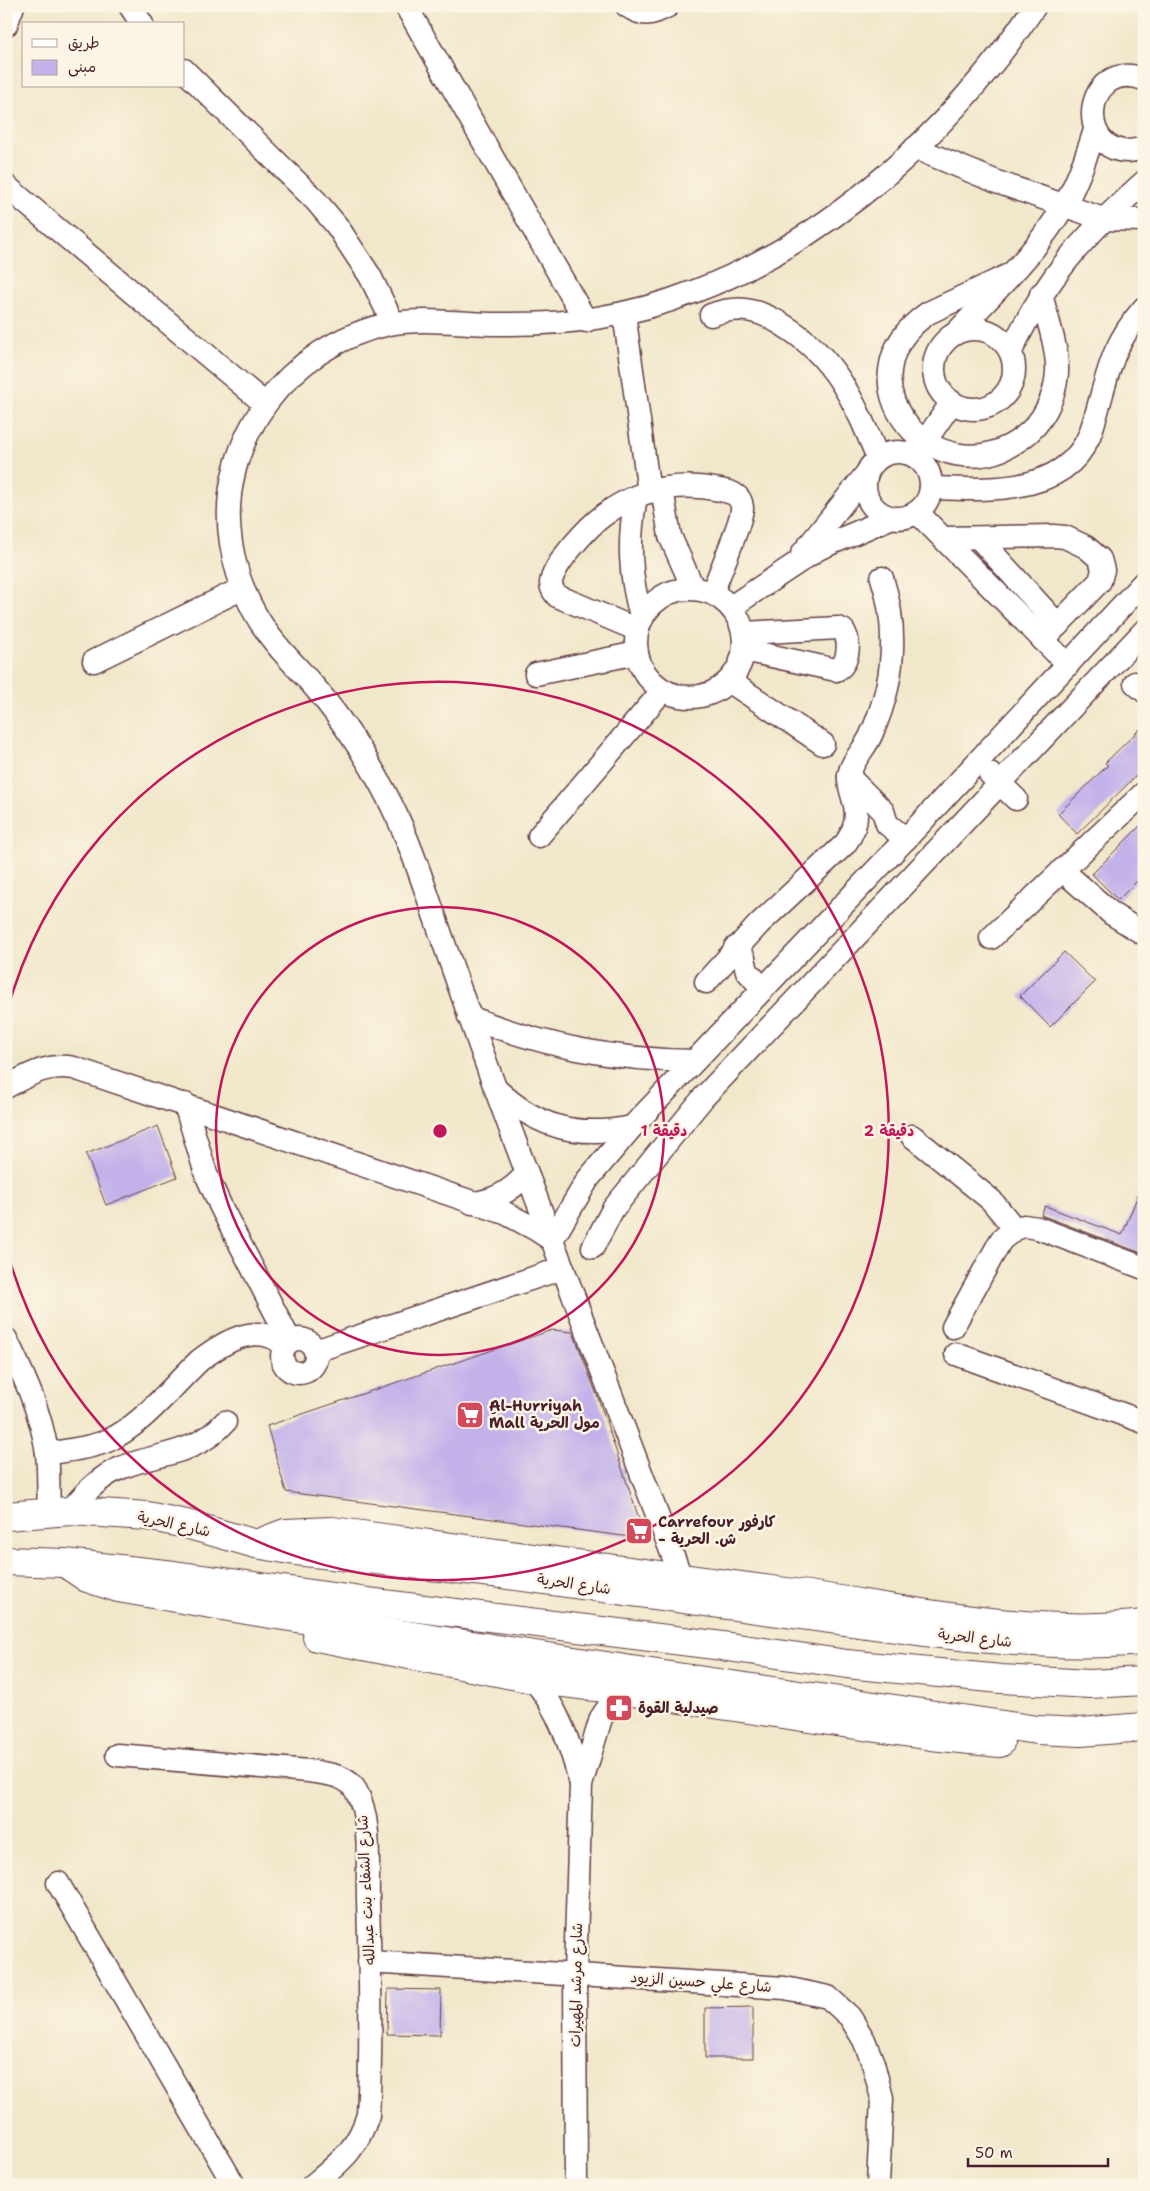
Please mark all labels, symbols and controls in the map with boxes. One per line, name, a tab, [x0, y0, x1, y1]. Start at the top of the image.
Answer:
legend	[22, 22, 185, 88]
text: طريق	[68, 33, 100, 53]
text: مبنى	[68, 57, 96, 77]
text: 1 دقيقة	[641, 1121, 687, 1141]
text: 2 دقيقة	[864, 1121, 914, 1141]
centre of rings	[431, 1122, 449, 1140]
place label: ِAl-Hurriyah Mall مول الحرية	[489, 1396, 600, 1433]
supermarket icon: ِAl-Hurriyah Mall مول الحرية	[455, 1400, 485, 1430]
street label: شارع الحرية	[136, 1507, 212, 1541]
place label: Carrefour كارفور - ش. الحرية	[658, 1512, 776, 1549]
supermarket icon: Carrefour كارفور - ش. الحرية	[624, 1516, 654, 1546]
street label: شارع الحرية	[536, 1569, 612, 1599]
street label: شارع الحرية	[937, 1624, 1013, 1652]
pharmacy icon: صيدلية القوة	[604, 1693, 634, 1723]
place label: صيدلية القوة	[638, 1698, 718, 1718]
street label: شارع الشفاء بنت عبدالله	[352, 1814, 380, 1966]
street label: شارع مرشد المهيرات	[565, 1923, 587, 2047]
street label: شارع علي حسين الزيود	[629, 1967, 772, 2000]
scale bar	[968, 2136, 1108, 2168]
text: 50 m	[975, 2143, 1013, 2163]

